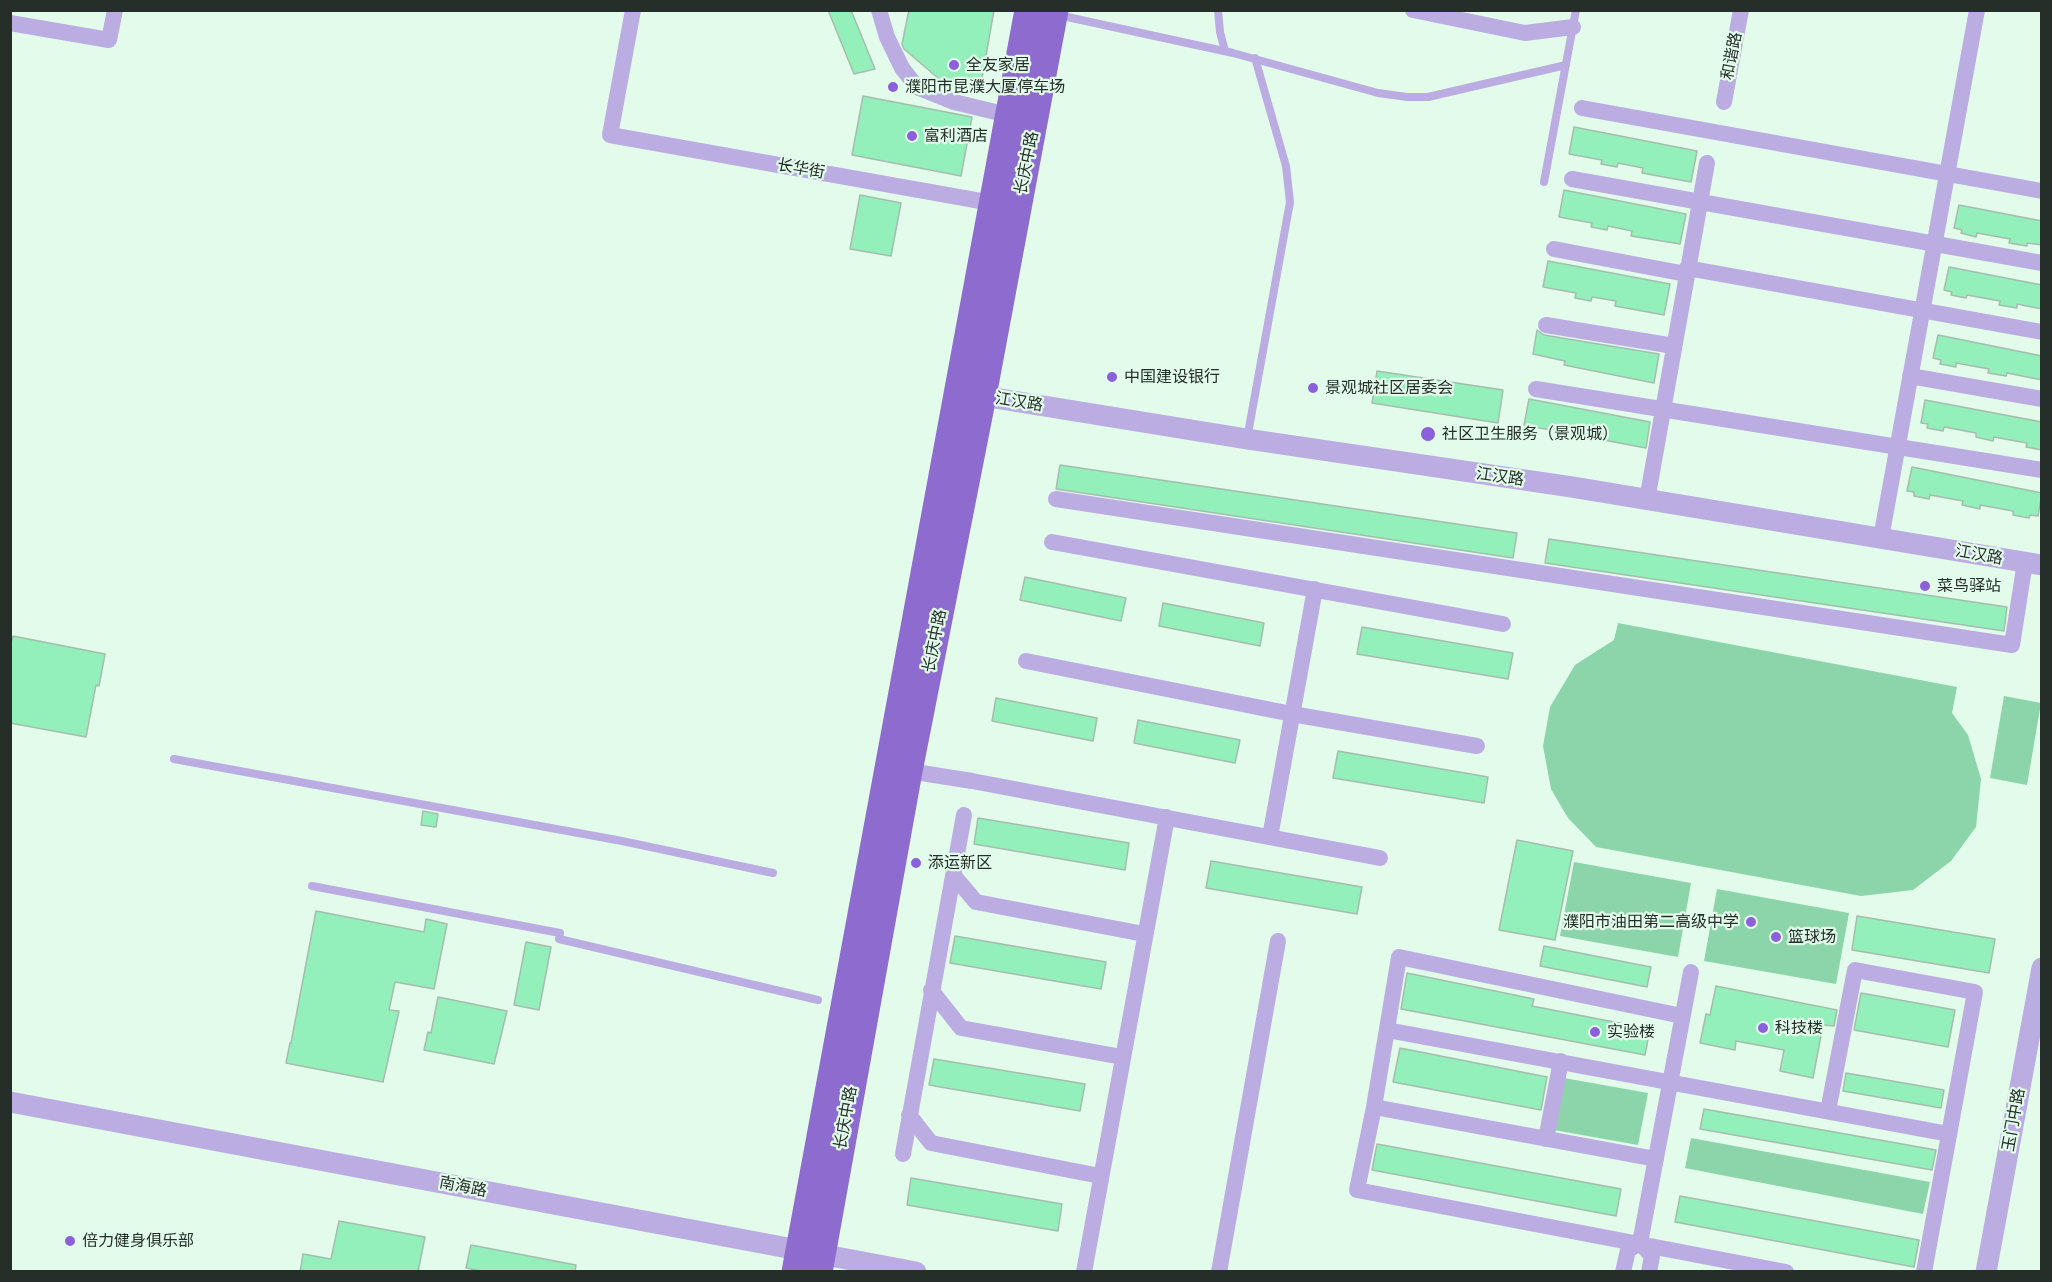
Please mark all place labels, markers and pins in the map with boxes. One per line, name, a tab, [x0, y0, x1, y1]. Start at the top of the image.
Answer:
place label: 全友家居	[966, 55, 1030, 75]
marker: 全友家居	[947, 58, 961, 72]
place label: 濮阳市昆濮大厦停车场	[905, 77, 1065, 97]
marker: 濮阳市昆濮大厦停车场	[886, 80, 900, 94]
place label: 富利酒店	[924, 126, 988, 146]
marker: 富利酒店	[905, 129, 919, 143]
place label: 中国建设银行	[1124, 367, 1220, 387]
marker: 中国建设银行	[1105, 370, 1119, 384]
place label: 景观城社区居委会	[1325, 378, 1453, 398]
marker: 景观城社区居委会	[1306, 381, 1320, 395]
place label: 社区卫生服务（景观城）	[1442, 424, 1618, 444]
marker: 社区卫生服务（景观城）	[1419, 425, 1437, 443]
place label: 菜鸟驿站	[1937, 576, 2001, 596]
marker: 菜鸟驿站	[1918, 579, 1932, 593]
place label: 添运新区	[928, 853, 992, 873]
marker: 添运新区	[909, 856, 923, 870]
place label: 濮阳市油田第二高级中学	[1563, 912, 1739, 932]
marker: 濮阳市油田第二高级中学	[1744, 915, 1758, 929]
place label: 篮球场	[1788, 927, 1836, 947]
marker: 篮球场	[1769, 930, 1783, 944]
place label: 科技楼	[1775, 1018, 1823, 1038]
marker: 科技楼	[1756, 1021, 1770, 1035]
place label: 实验楼	[1607, 1022, 1655, 1042]
marker: 实验楼	[1588, 1025, 1602, 1039]
place label: 倍力健身俱乐部	[82, 1231, 194, 1251]
marker: 倍力健身俱乐部	[63, 1234, 77, 1248]

